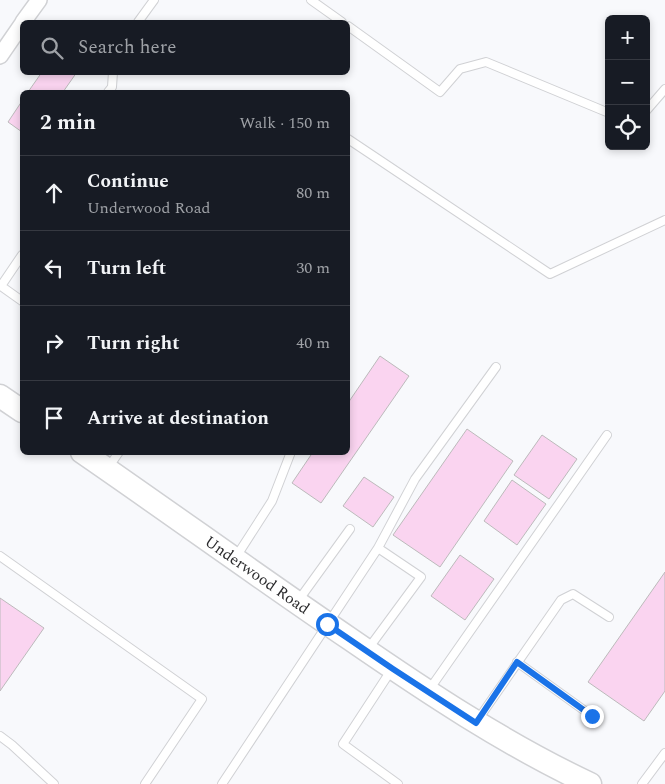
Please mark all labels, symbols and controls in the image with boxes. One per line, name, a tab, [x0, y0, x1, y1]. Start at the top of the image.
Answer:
map controls	[605, 15, 650, 150]
button: +	[605, 15, 650, 60]
search box	[20, 20, 350, 75]
text: Search here	[78, 33, 177, 62]
icon: search	[38, 34, 66, 62]
button: −	[605, 60, 650, 105]
button: locate	[605, 105, 650, 150]
text: 2 min	[40, 107, 96, 139]
text: Walk · 150 m	[239, 111, 330, 135]
text: Continue	[87, 167, 169, 196]
icon: ahead	[40, 179, 68, 207]
text: 80 m	[296, 181, 330, 205]
text: Underwood Road	[87, 196, 210, 220]
icon: left	[40, 254, 68, 282]
text: Turn left	[87, 254, 166, 283]
text: 30 m	[296, 256, 330, 280]
icon: right	[40, 329, 68, 357]
text: Turn right	[87, 329, 180, 358]
text: 40 m	[296, 331, 330, 355]
icon: arrive	[40, 404, 68, 432]
text: Arrive at destination	[87, 404, 269, 433]
street label: Underwood Road	[200, 530, 314, 620]
route start	[316, 613, 339, 636]
route end	[581, 705, 604, 728]

